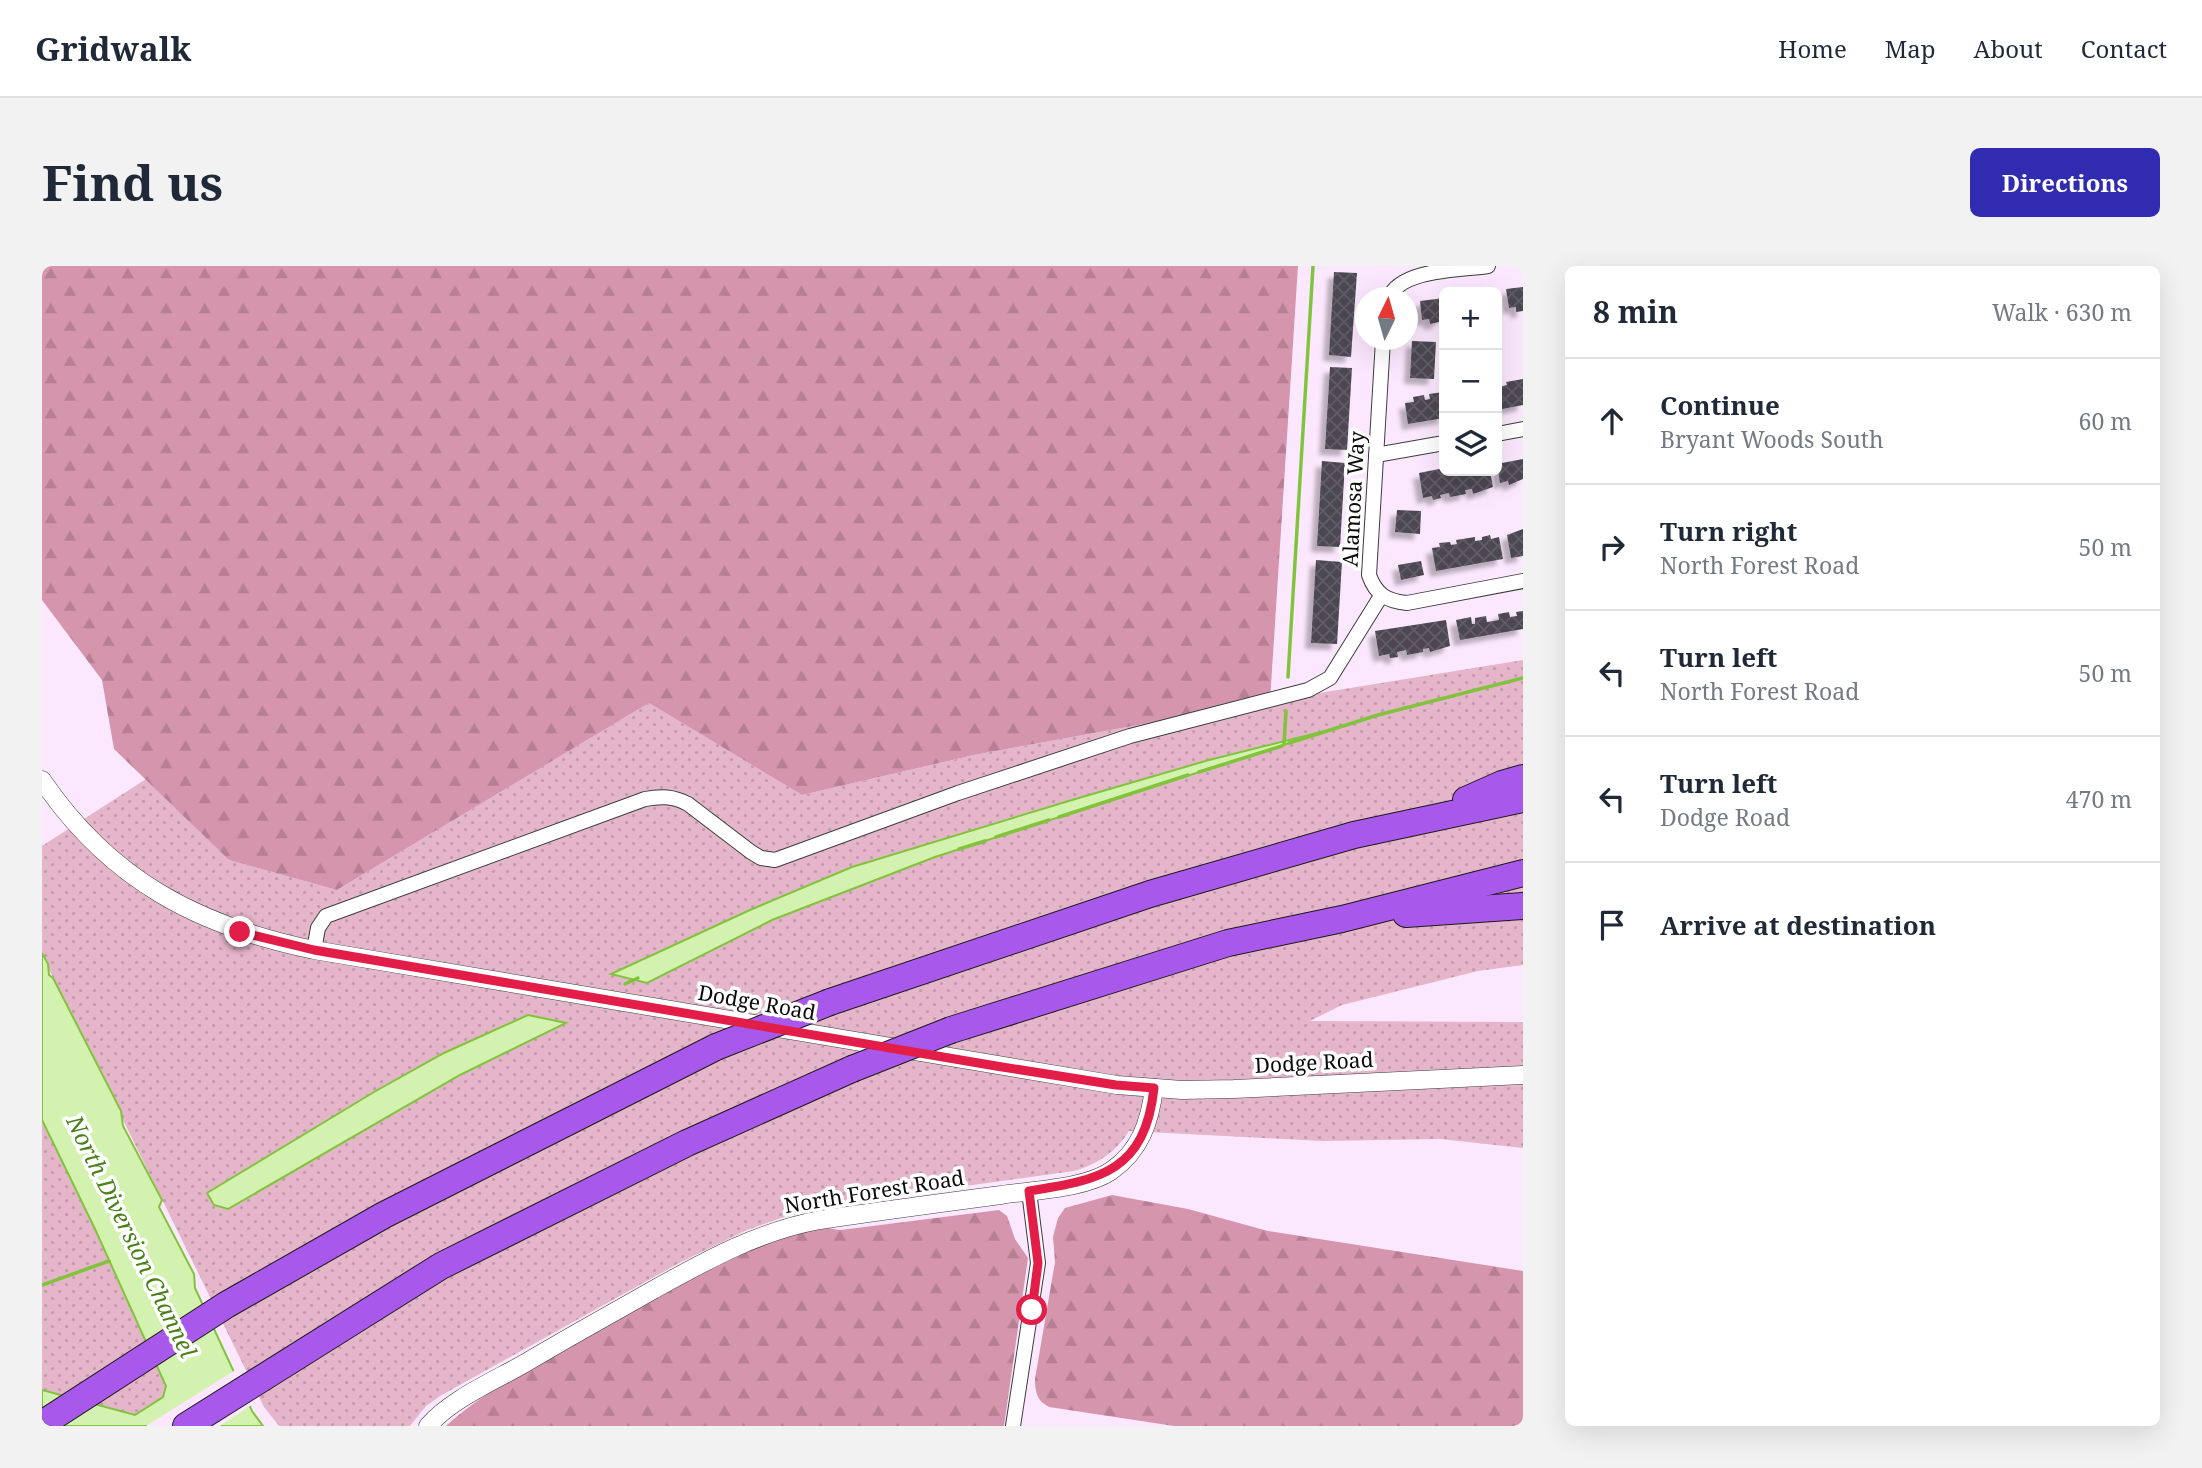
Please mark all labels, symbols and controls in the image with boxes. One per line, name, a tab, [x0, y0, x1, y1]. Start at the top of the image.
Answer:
text: Gridwalk	[35, 26, 191, 71]
text: Home	[1778, 32, 1847, 65]
text: Map	[1885, 32, 1936, 65]
text: About	[1974, 32, 2043, 65]
text: Contact	[2081, 32, 2167, 65]
button: Directions	[1970, 148, 2160, 217]
text: Find us	[42, 149, 223, 215]
north arrow	[1355, 287, 1418, 350]
map controls	[1439, 287, 1502, 476]
button: +	[1439, 287, 1502, 350]
text: 8 min	[1593, 291, 1678, 332]
text: Walk · 630 m	[1992, 296, 2132, 328]
button: −	[1439, 350, 1502, 413]
text: Continue	[1660, 387, 1780, 423]
icon: ahead	[1593, 402, 1631, 440]
text: 60 m	[2079, 405, 2132, 437]
button: layers	[1439, 413, 1502, 476]
text: Bryant Woods South	[1660, 423, 1884, 455]
street label: Alamosa Way	[1335, 430, 1371, 567]
text: Turn right	[1660, 513, 1797, 549]
icon: right	[1593, 528, 1631, 566]
text: 50 m	[2079, 531, 2132, 563]
text: North Forest Road	[1660, 549, 1859, 581]
text: Turn left	[1660, 639, 1777, 675]
icon: left	[1593, 654, 1631, 692]
text: 50 m	[2079, 657, 2132, 689]
text: North Forest Road	[1660, 675, 1859, 707]
text: Turn left	[1660, 765, 1777, 801]
icon: left	[1593, 780, 1631, 818]
text: 470 m	[2066, 783, 2132, 815]
text: Dodge Road	[1660, 801, 1790, 833]
icon: arrive	[1593, 906, 1631, 944]
text: Arrive at destination	[1660, 907, 1936, 943]
route end	[224, 916, 255, 947]
street label: Dodge Road	[696, 978, 818, 1026]
street label: Dodge Road	[1254, 1045, 1374, 1079]
water label: North Diversion Channel	[59, 1109, 205, 1363]
street label: North Forest Road	[782, 1163, 966, 1219]
route start	[1016, 1294, 1047, 1325]

